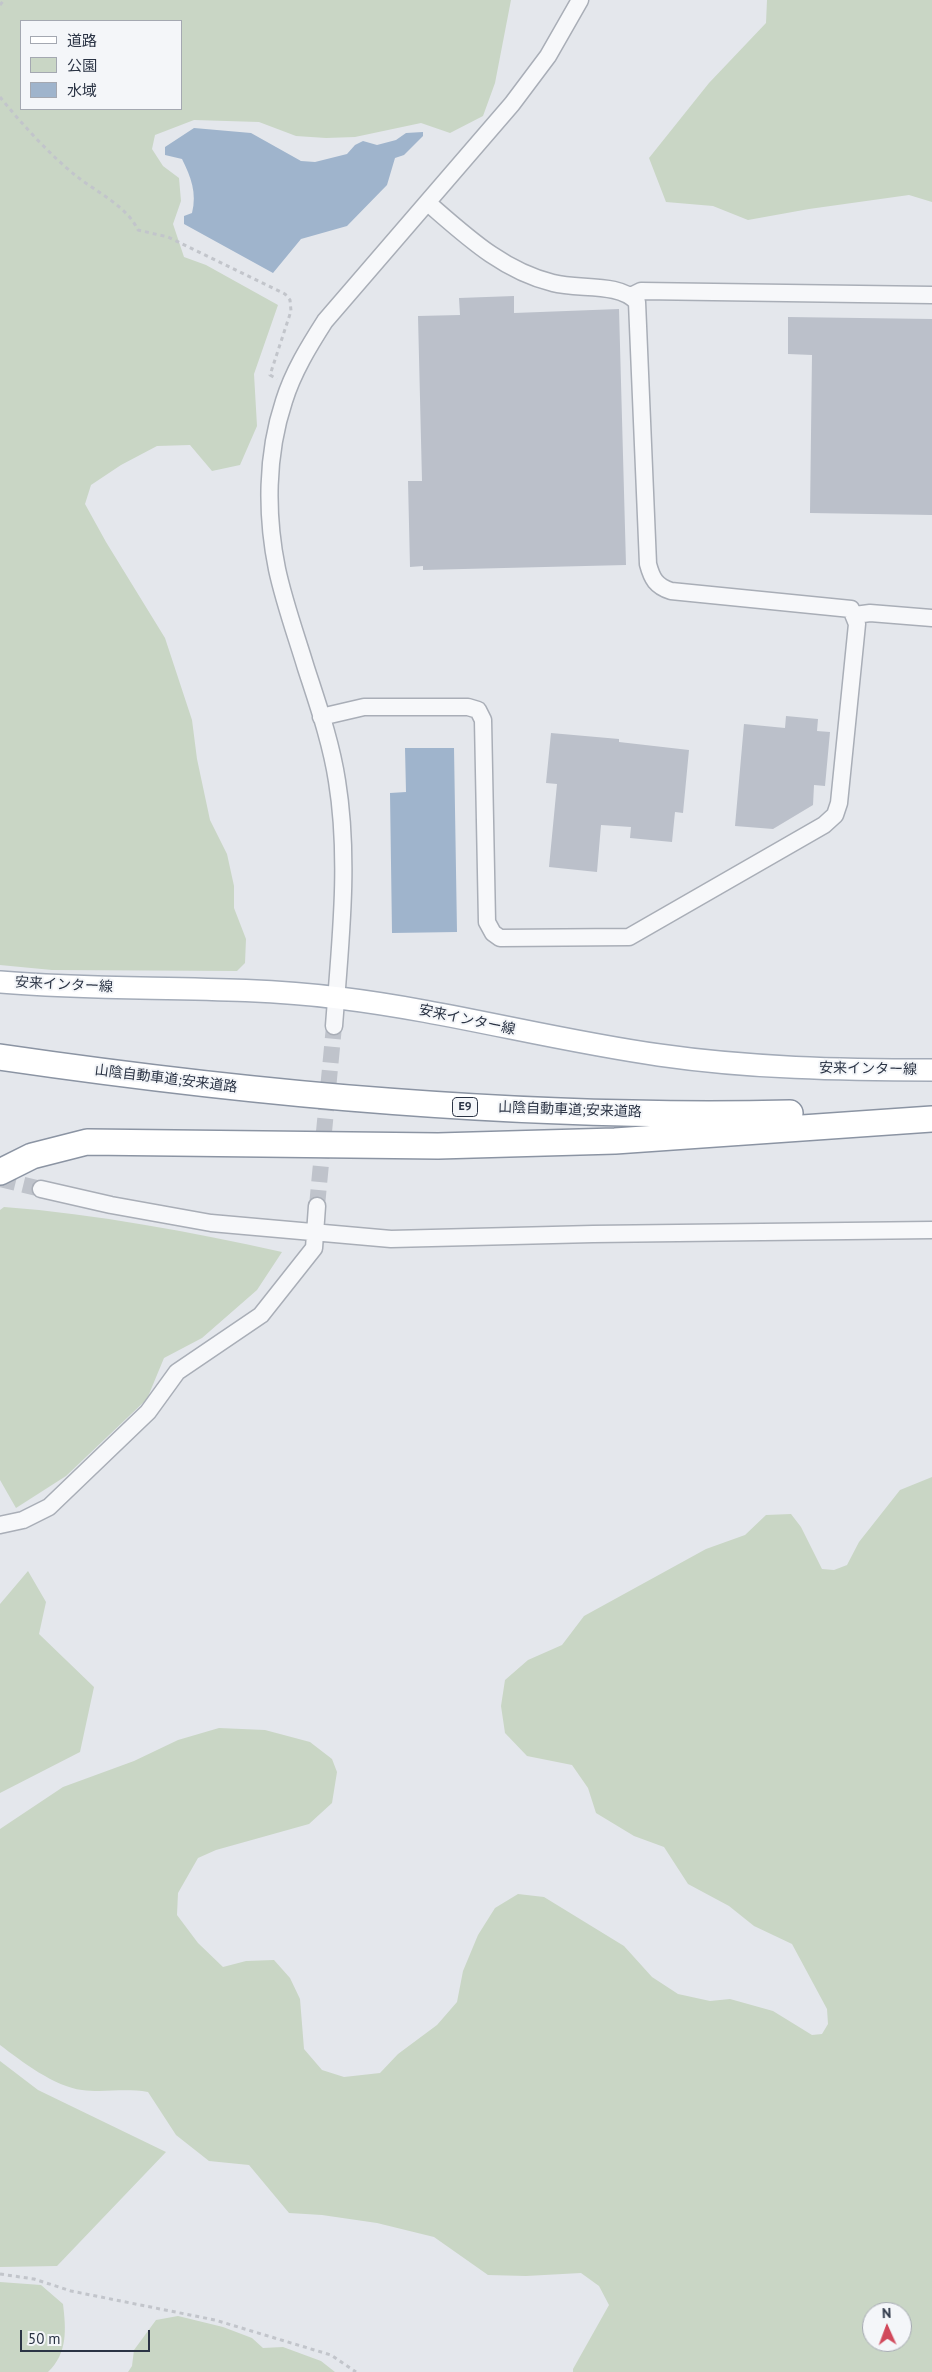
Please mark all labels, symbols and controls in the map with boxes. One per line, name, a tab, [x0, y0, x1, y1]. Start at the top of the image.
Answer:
legend	[20, 20, 182, 110]
text: 道路	[67, 31, 97, 50]
text: 公園	[67, 56, 97, 75]
text: 水域	[67, 81, 97, 100]
street label: 安来インター線	[15, 974, 113, 996]
street label: 安来インター線	[417, 1002, 517, 1038]
street label: 安来インター線	[819, 1060, 917, 1078]
street label: 山陰自動車道;安来道路	[94, 1062, 238, 1096]
road number: E9	[452, 1098, 478, 1116]
street label: 山陰自動車道;安来道路	[498, 1099, 642, 1121]
north arrow	[862, 2302, 912, 2352]
text: N	[882, 2304, 891, 2322]
scale bar	[22, 2320, 152, 2352]
text: 50 m	[28, 2329, 61, 2348]

